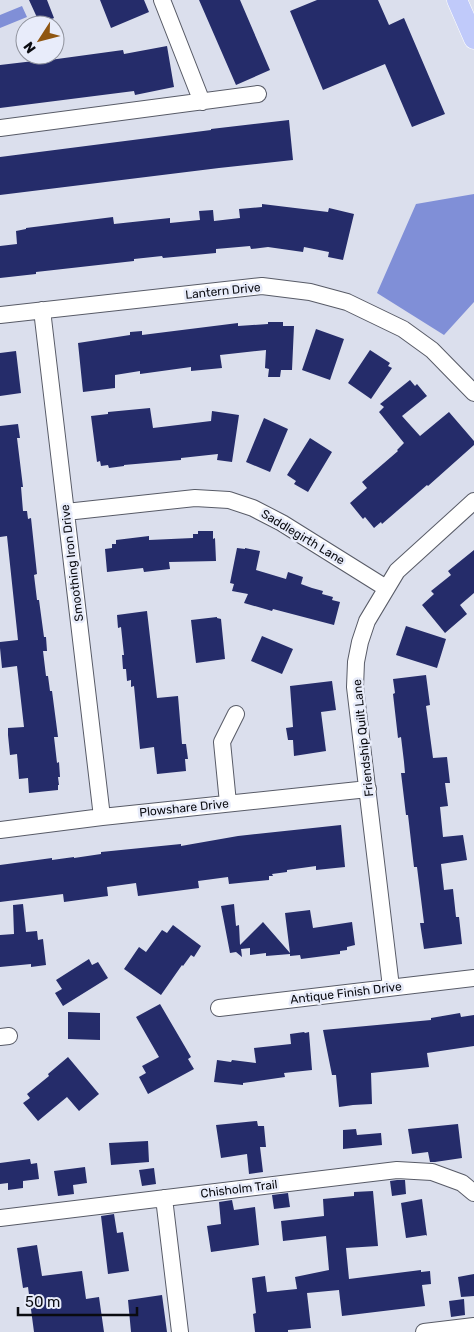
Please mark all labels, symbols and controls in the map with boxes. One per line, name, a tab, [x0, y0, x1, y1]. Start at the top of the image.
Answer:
north arrow	[15, 15, 65, 65]
text: N	[20, 38, 40, 56]
street label: Lantern Drive	[185, 280, 262, 302]
street label: Smoothing Iron Drive	[58, 503, 86, 622]
street label: Saddlegirth Lane	[259, 507, 348, 568]
street label: Friendship Quilt Lane	[350, 678, 376, 797]
street label: Plowshare Drive	[139, 796, 230, 820]
street label: Antique Finish Drive	[289, 979, 403, 1007]
street label: Chisholm Trail	[200, 1177, 278, 1201]
scale bar	[18, 1284, 136, 1316]
text: 50 m	[25, 1293, 60, 1311]

